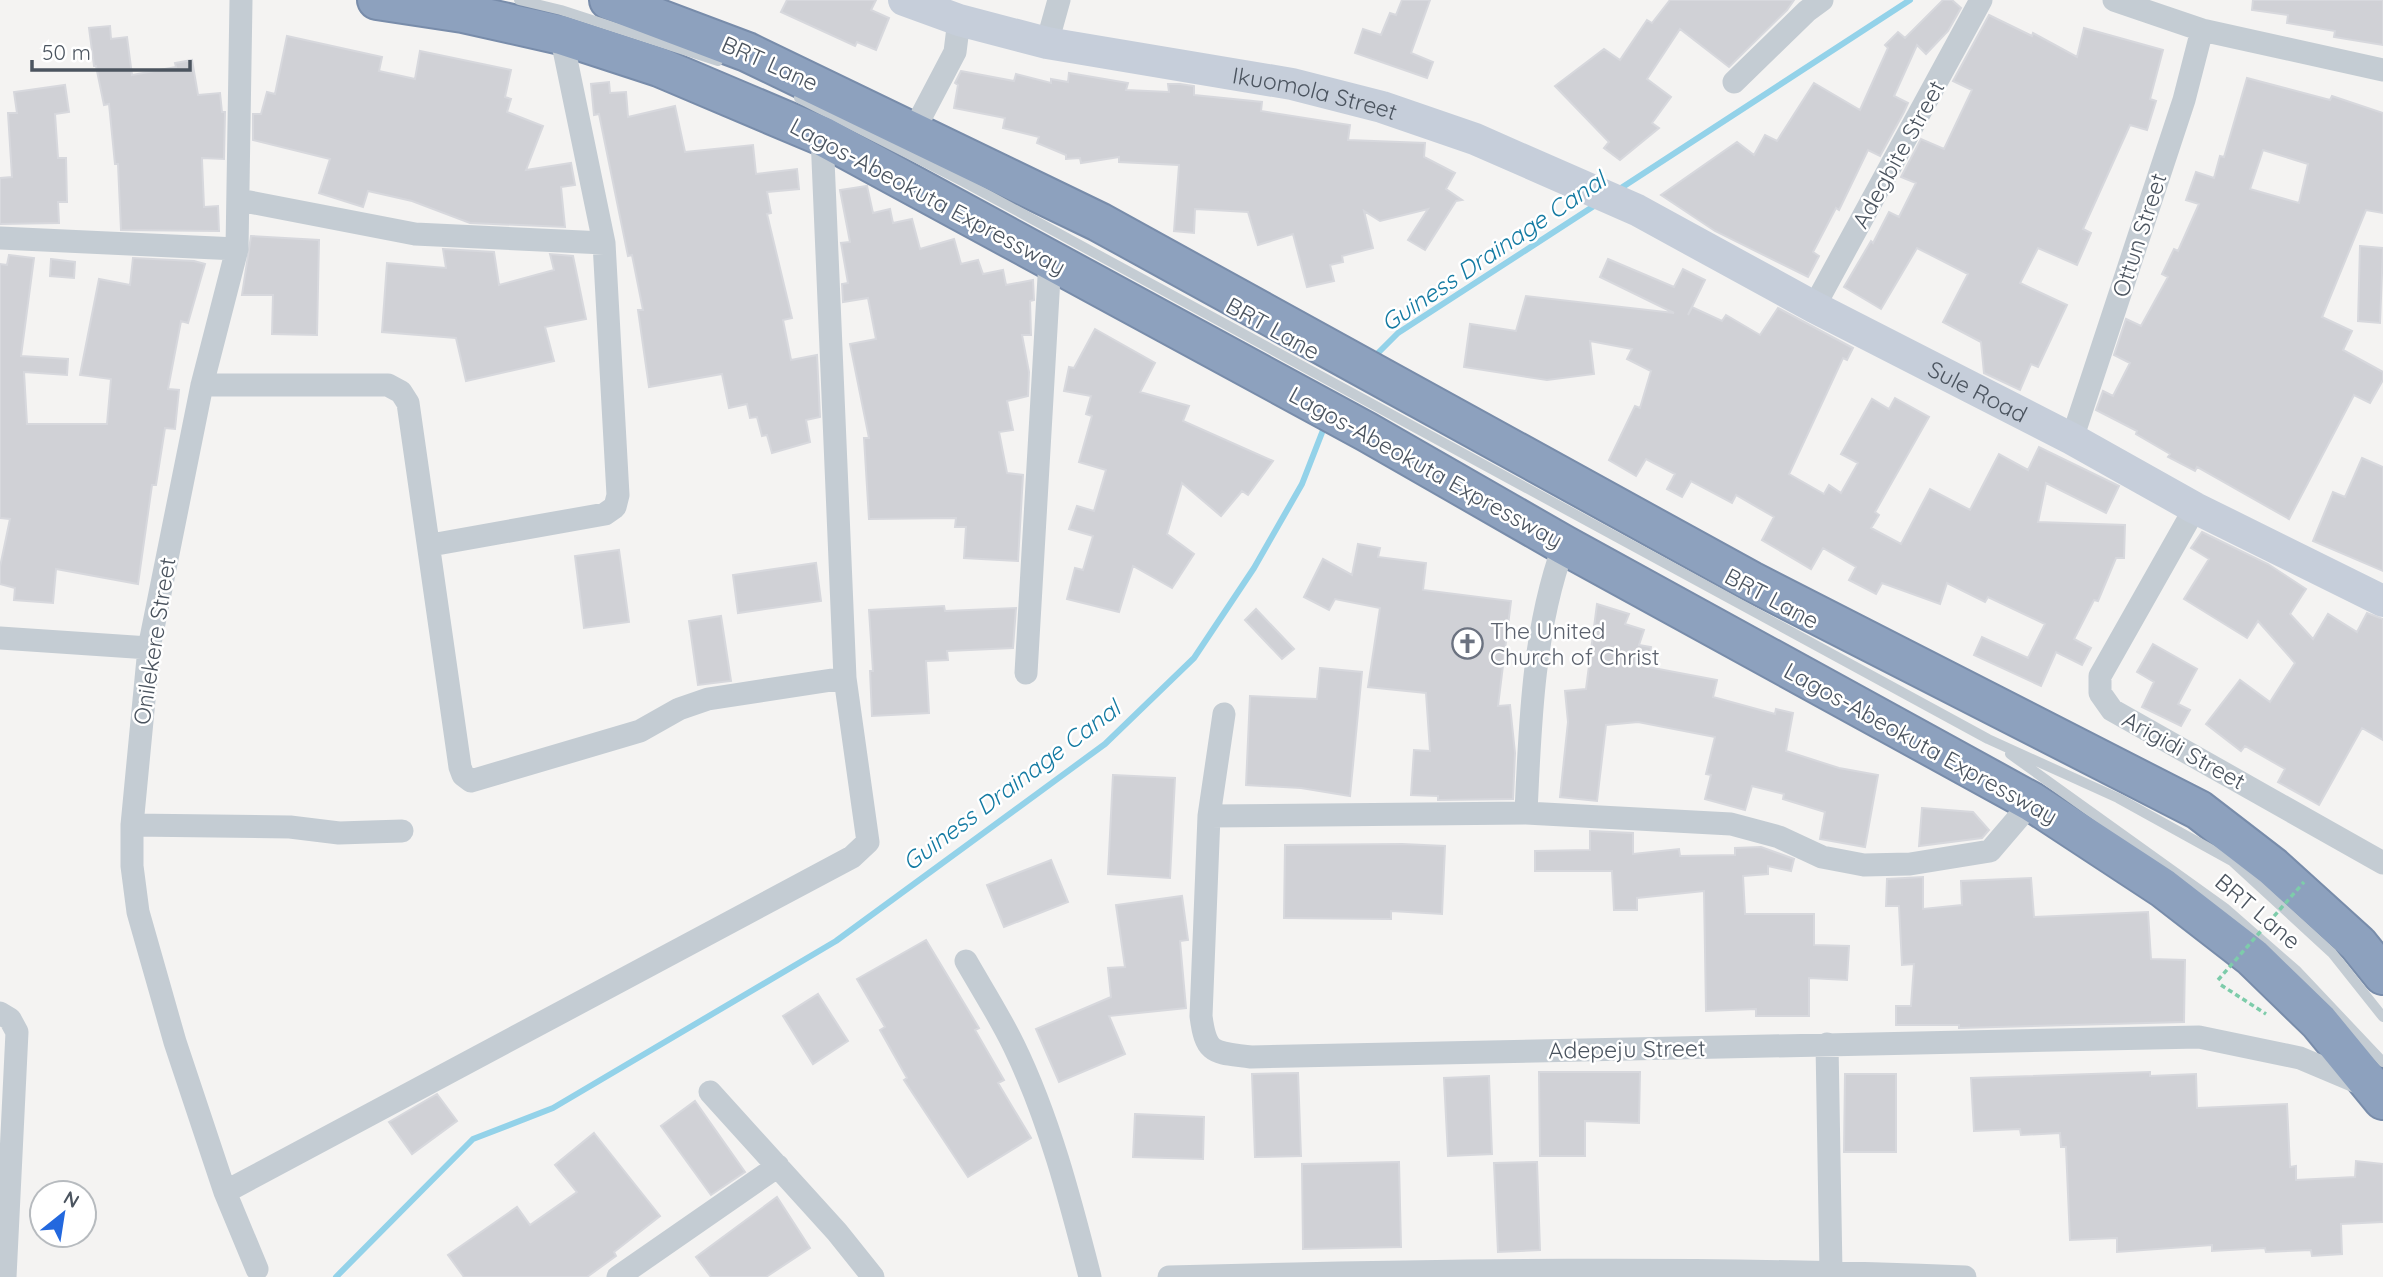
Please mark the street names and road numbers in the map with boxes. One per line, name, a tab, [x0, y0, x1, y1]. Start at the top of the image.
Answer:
street label: BRT Lane	[717, 29, 823, 97]
street label: Ikuomola Street	[1230, 60, 1401, 126]
street label: Adegbite Street	[1845, 75, 1951, 233]
street label: Lagos-Abeokuta Expressway	[785, 111, 1071, 281]
street label: Ottun Street	[2105, 169, 2173, 301]
street label: BRT Lane	[1221, 290, 1325, 366]
street label: Sule Road	[1923, 353, 2032, 428]
street label: Lagos-Abeokuta Expressway	[1284, 380, 1568, 554]
street label: Onilekere Street	[126, 555, 182, 727]
street label: BRT Lane	[1720, 561, 1824, 635]
street label: Lagos-Abeokuta Expressway	[1779, 656, 2063, 830]
street label: Arigidi Street	[2118, 704, 2251, 796]
street label: BRT Lane	[2209, 867, 2307, 955]
street label: Adepeju Street	[1548, 1033, 1706, 1065]

